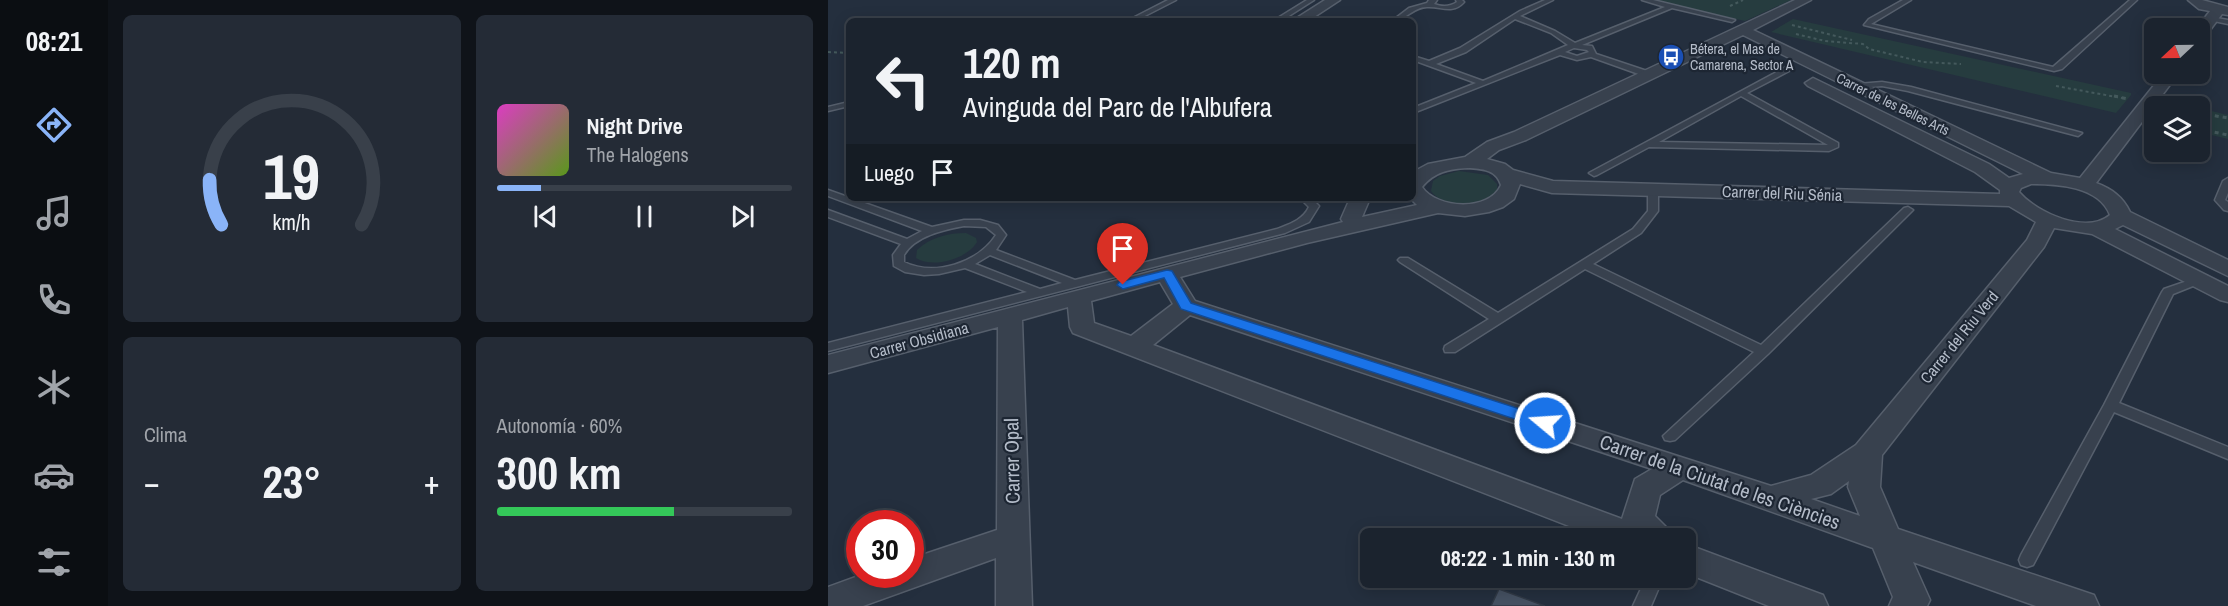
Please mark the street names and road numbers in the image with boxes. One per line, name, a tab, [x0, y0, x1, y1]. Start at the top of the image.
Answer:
street label: Carrer de les Belles Arts	[1833, 69, 1953, 139]
street label: Carrer del Riu Sénia	[1721, 180, 1843, 206]
street label: Carrer del Riu Verd	[1915, 286, 2003, 388]
street label: Carrer Obsidiana	[867, 316, 971, 364]
street label: Carrer Opal	[997, 418, 1026, 504]
street label: Carrer de la Ciutat de les Ciències	[1596, 428, 1844, 535]

